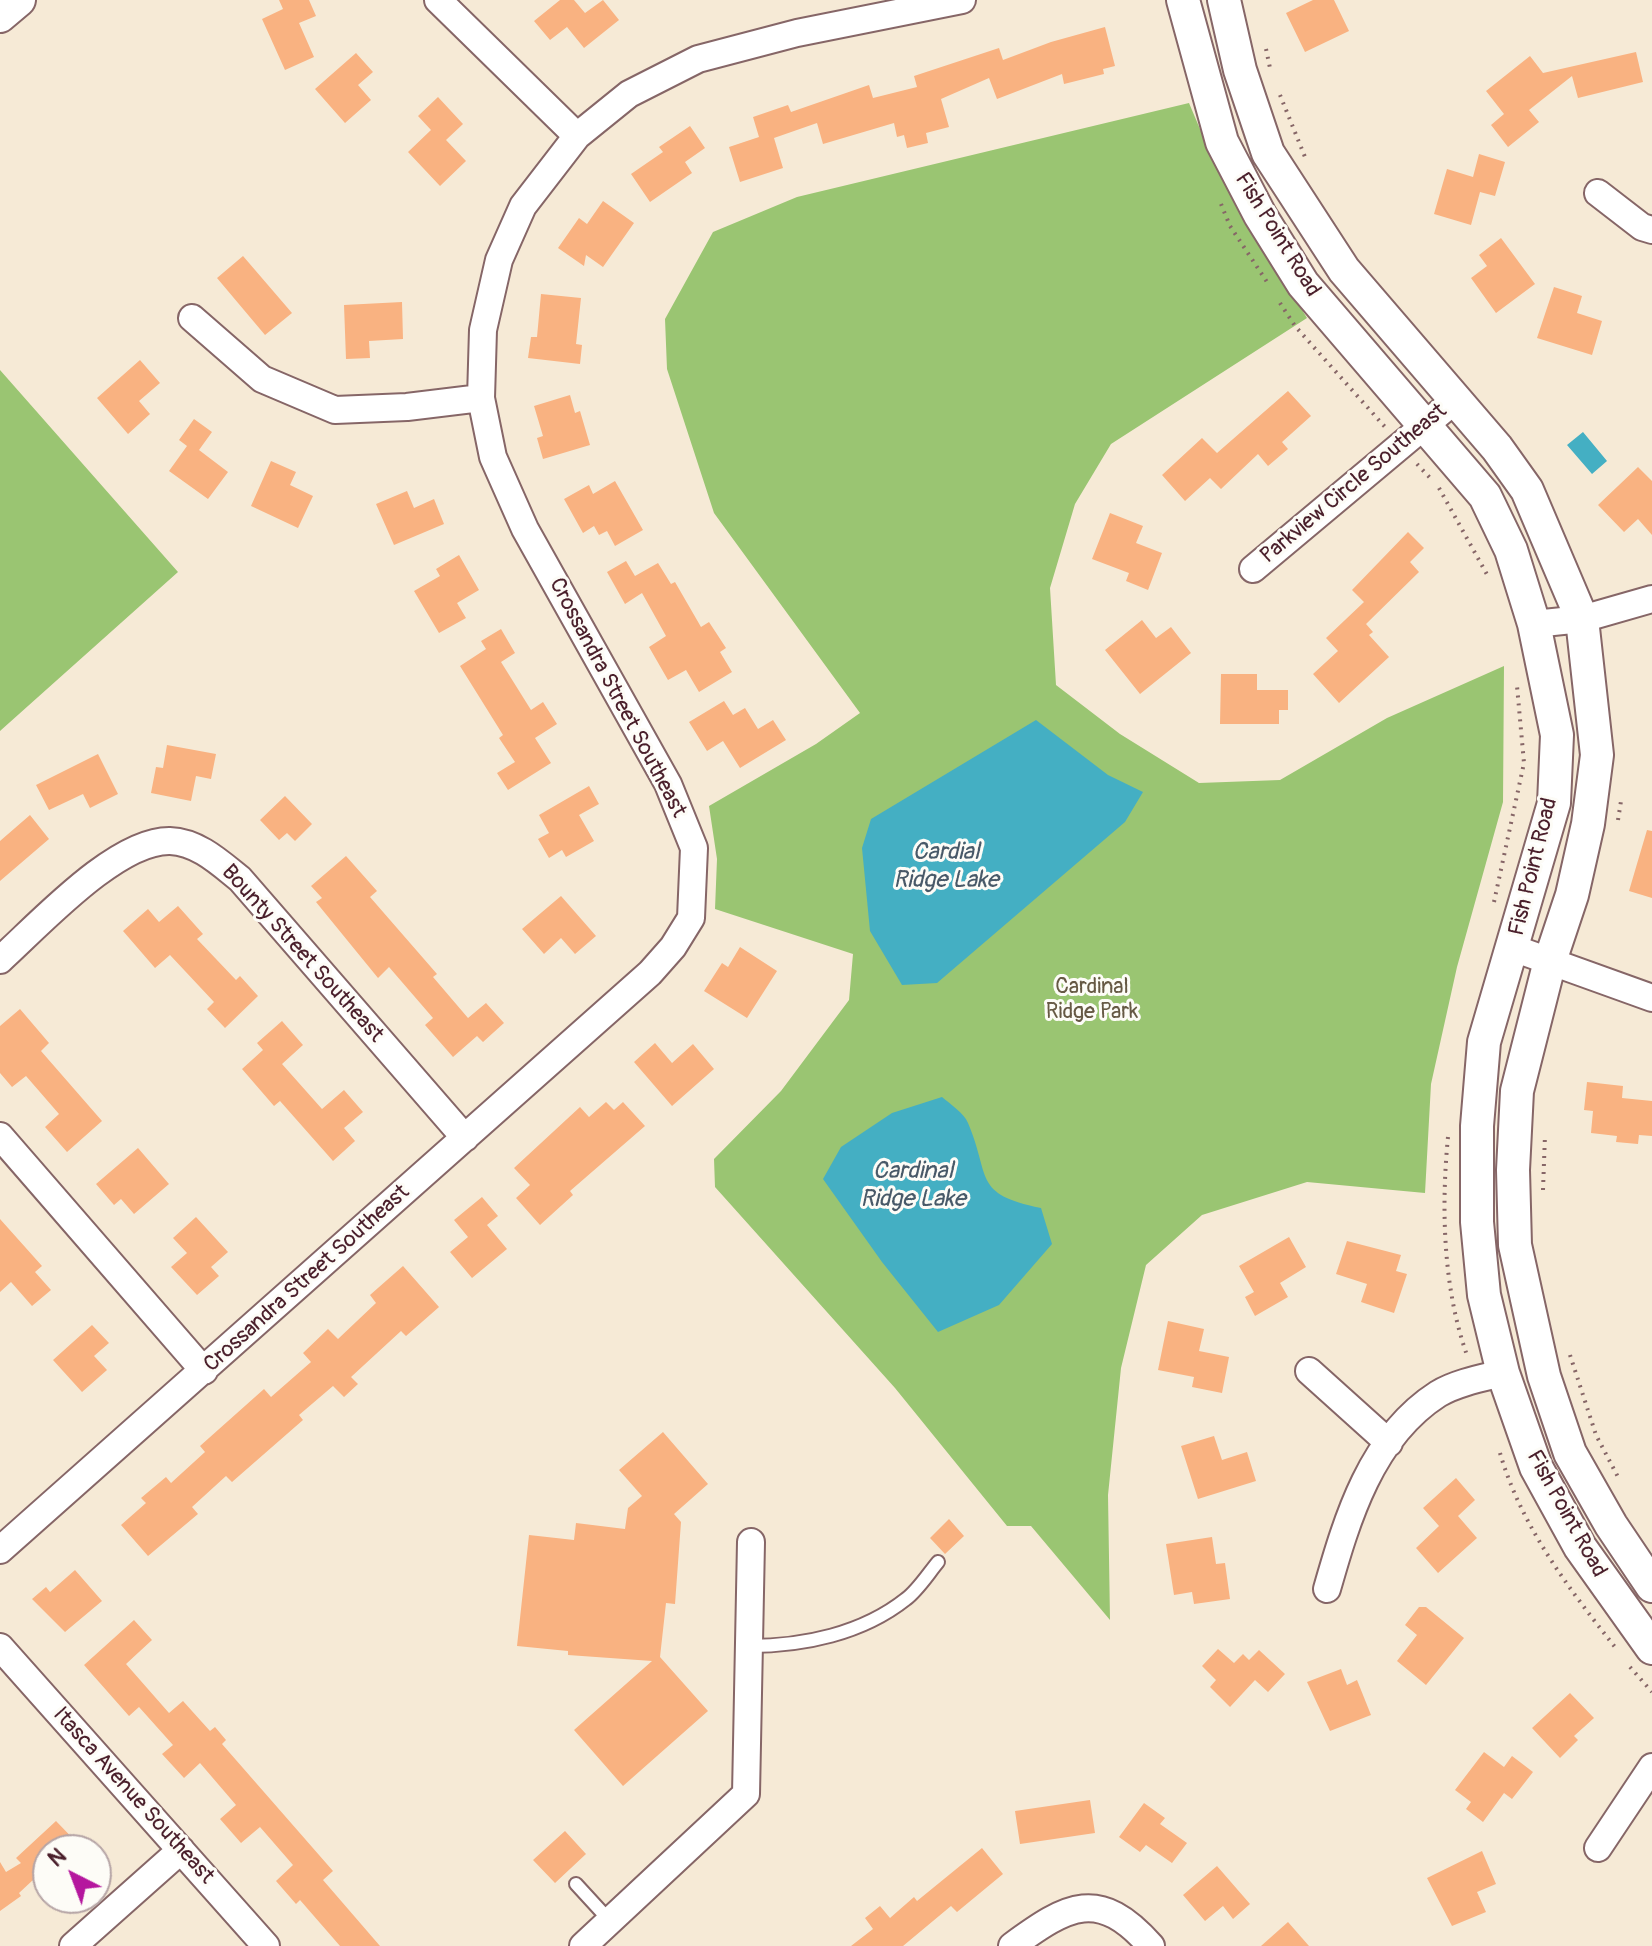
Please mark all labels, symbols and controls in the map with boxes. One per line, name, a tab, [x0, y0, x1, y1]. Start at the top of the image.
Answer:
street label: Fish Point Road	[1228, 168, 1326, 302]
street label: Parkview Circle Southeast	[1256, 398, 1452, 570]
street label: Crossandra Street Southeast	[543, 574, 691, 822]
street label: Fish Point Road	[1504, 795, 1564, 939]
water label: Cardial Ridge Lake	[893, 839, 999, 895]
street label: Bounty Street Southeast	[215, 860, 389, 1048]
park label: Cardinal Ridge Park	[1046, 974, 1138, 1026]
water label: Cardinal Ridge Lake	[860, 1158, 966, 1214]
street label: Crossandra Street Southeast	[199, 1180, 415, 1378]
street label: Fish Point Road	[1520, 1446, 1612, 1582]
street label: Itasca Avenue Southeast	[47, 1702, 219, 1890]
north arrow	[32, 1834, 112, 1914]
text: N	[42, 1842, 72, 1873]

